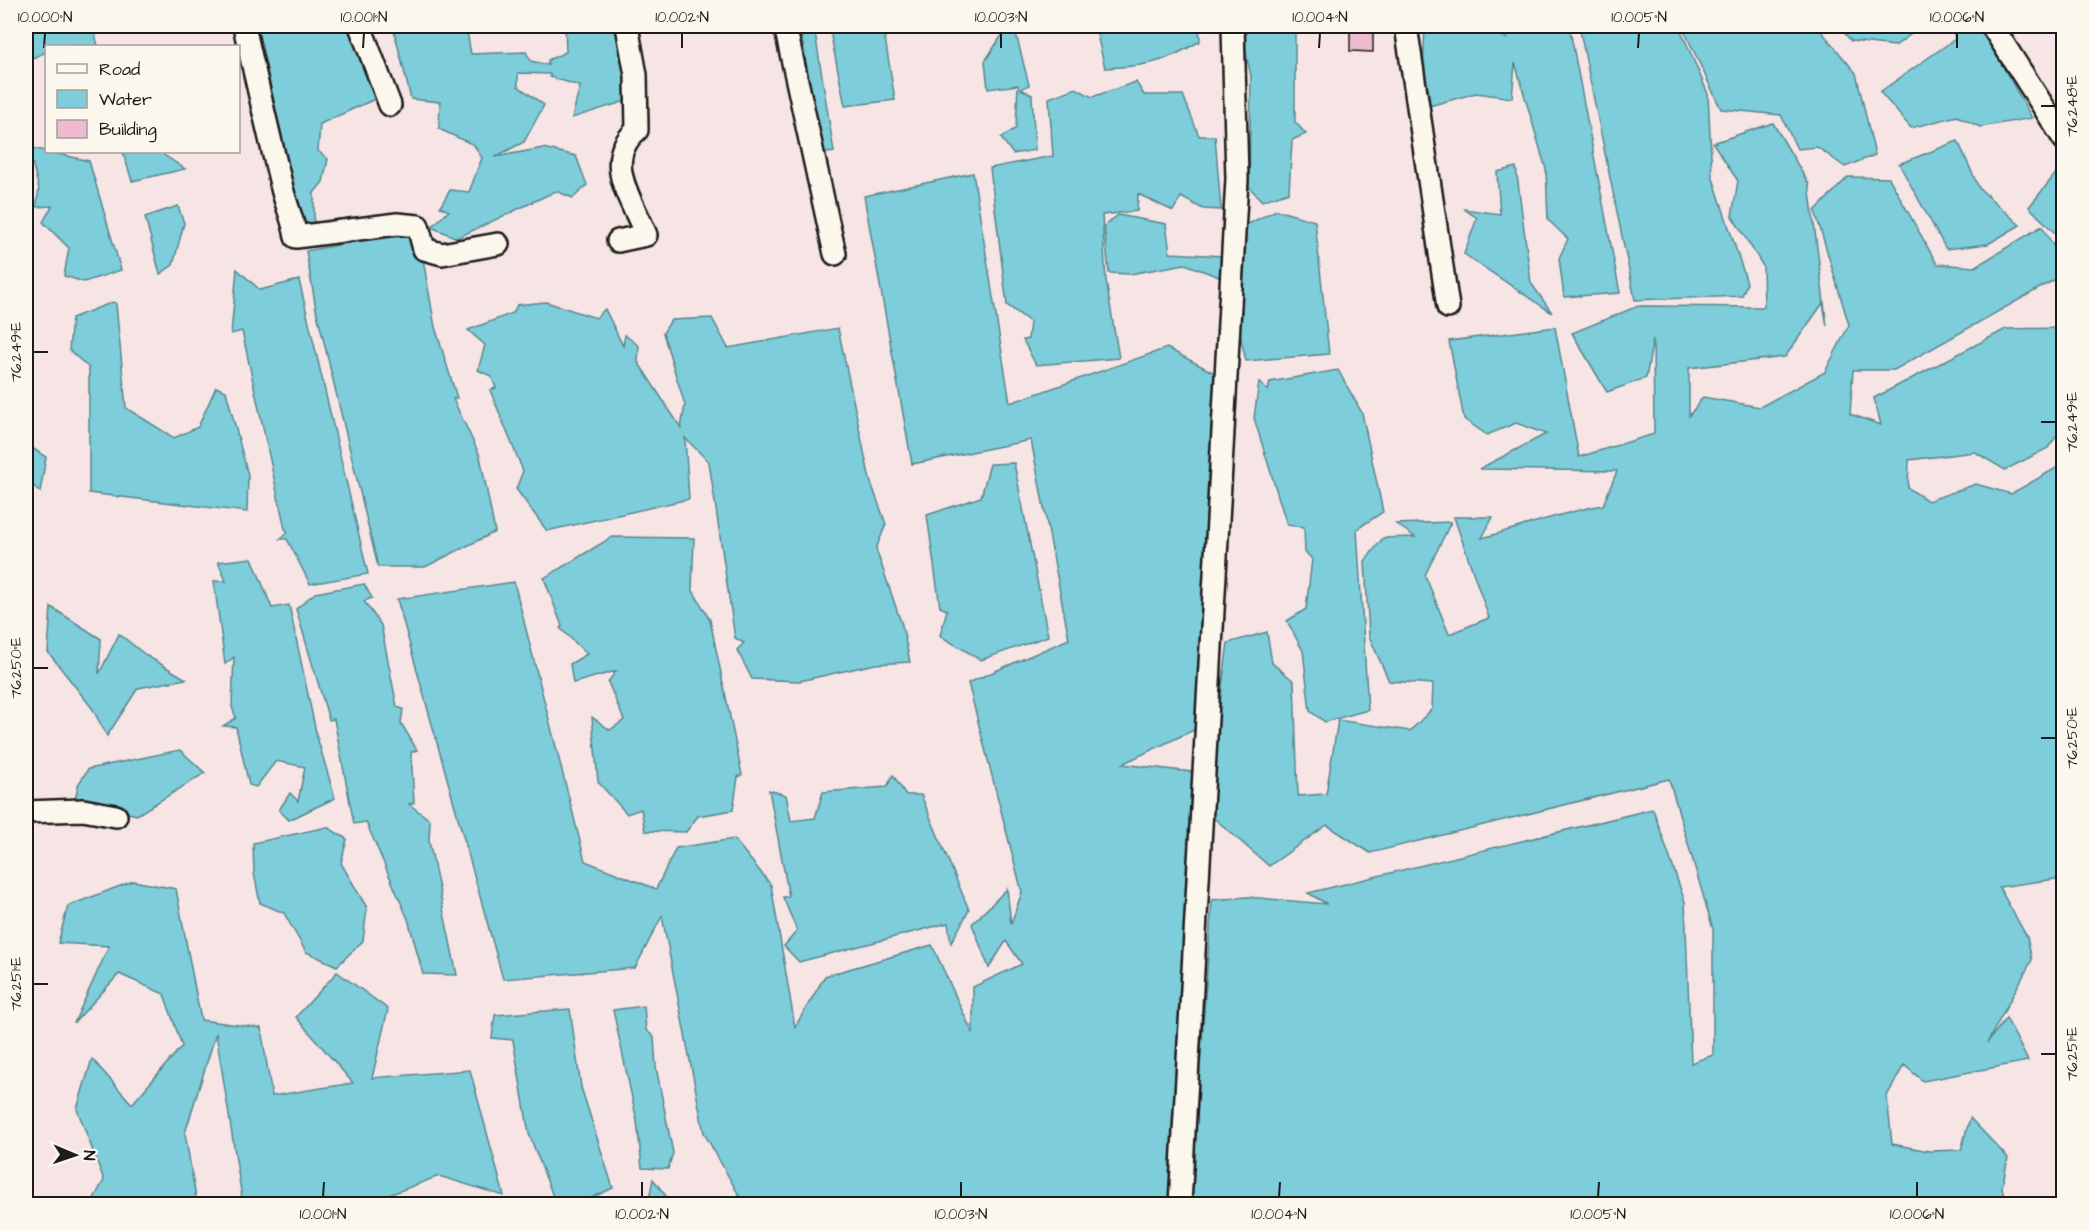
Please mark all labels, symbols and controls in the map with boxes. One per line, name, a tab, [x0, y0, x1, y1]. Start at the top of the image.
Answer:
text: 10.000°N	[18, 7, 72, 28]
text: 10.001°N	[340, 7, 388, 28]
text: 10.002°N	[655, 7, 709, 28]
text: 10.003°N	[975, 7, 1027, 28]
text: 10.004°N	[1292, 7, 1348, 28]
text: 10.005°N	[1611, 7, 1667, 28]
text: 10.006°N	[1930, 7, 1984, 28]
legend	[45, 45, 240, 153]
text: Road	[99, 57, 140, 82]
text: 76.248°E	[2062, 75, 2083, 137]
text: Water	[99, 87, 152, 112]
text: Building	[99, 117, 157, 143]
text: 76.249°E	[6, 322, 27, 382]
text: 76.249°E	[2062, 392, 2083, 452]
text: 76.250°E	[6, 637, 27, 699]
text: 76.250°E	[2062, 707, 2083, 769]
text: 76.251°E	[6, 957, 27, 1011]
text: 76.251°E	[2062, 1027, 2083, 1081]
north arrow	[45, 1125, 105, 1185]
text: N	[78, 1150, 100, 1161]
text: 10.001°N	[299, 1204, 347, 1225]
text: 10.002°N	[615, 1204, 669, 1225]
text: 10.003°N	[935, 1204, 987, 1225]
text: 10.004°N	[1251, 1204, 1307, 1225]
text: 10.005°N	[1570, 1204, 1626, 1225]
text: 10.006°N	[1890, 1204, 1944, 1225]

